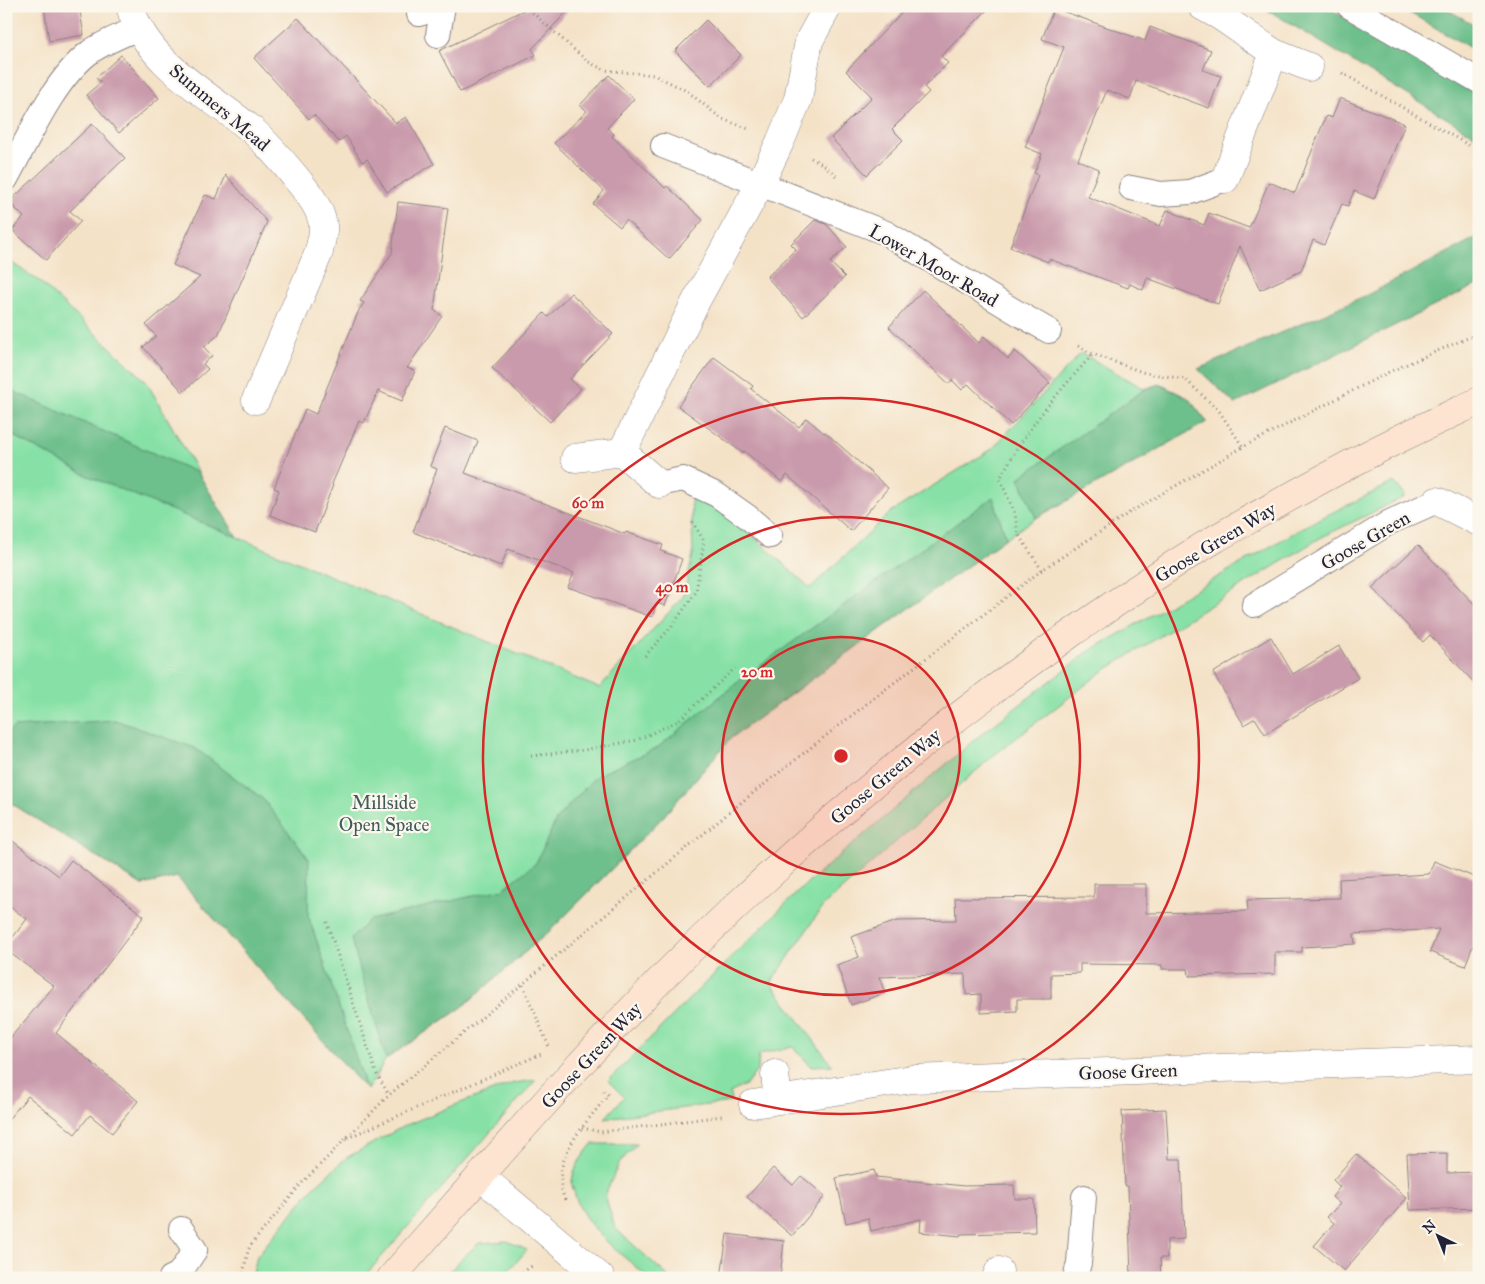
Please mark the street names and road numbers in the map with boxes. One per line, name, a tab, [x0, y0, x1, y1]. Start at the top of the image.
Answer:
street label: Summers Mead	[165, 59, 275, 156]
street label: Lower Moor Road	[865, 219, 1003, 312]
street label: Goose Green Way	[1151, 497, 1281, 588]
street label: Goose Green	[1317, 506, 1414, 575]
street label: Goose Green Way	[825, 723, 946, 829]
street label: Goose Green Way	[536, 997, 647, 1113]
street label: Goose Green	[1078, 1058, 1178, 1085]

